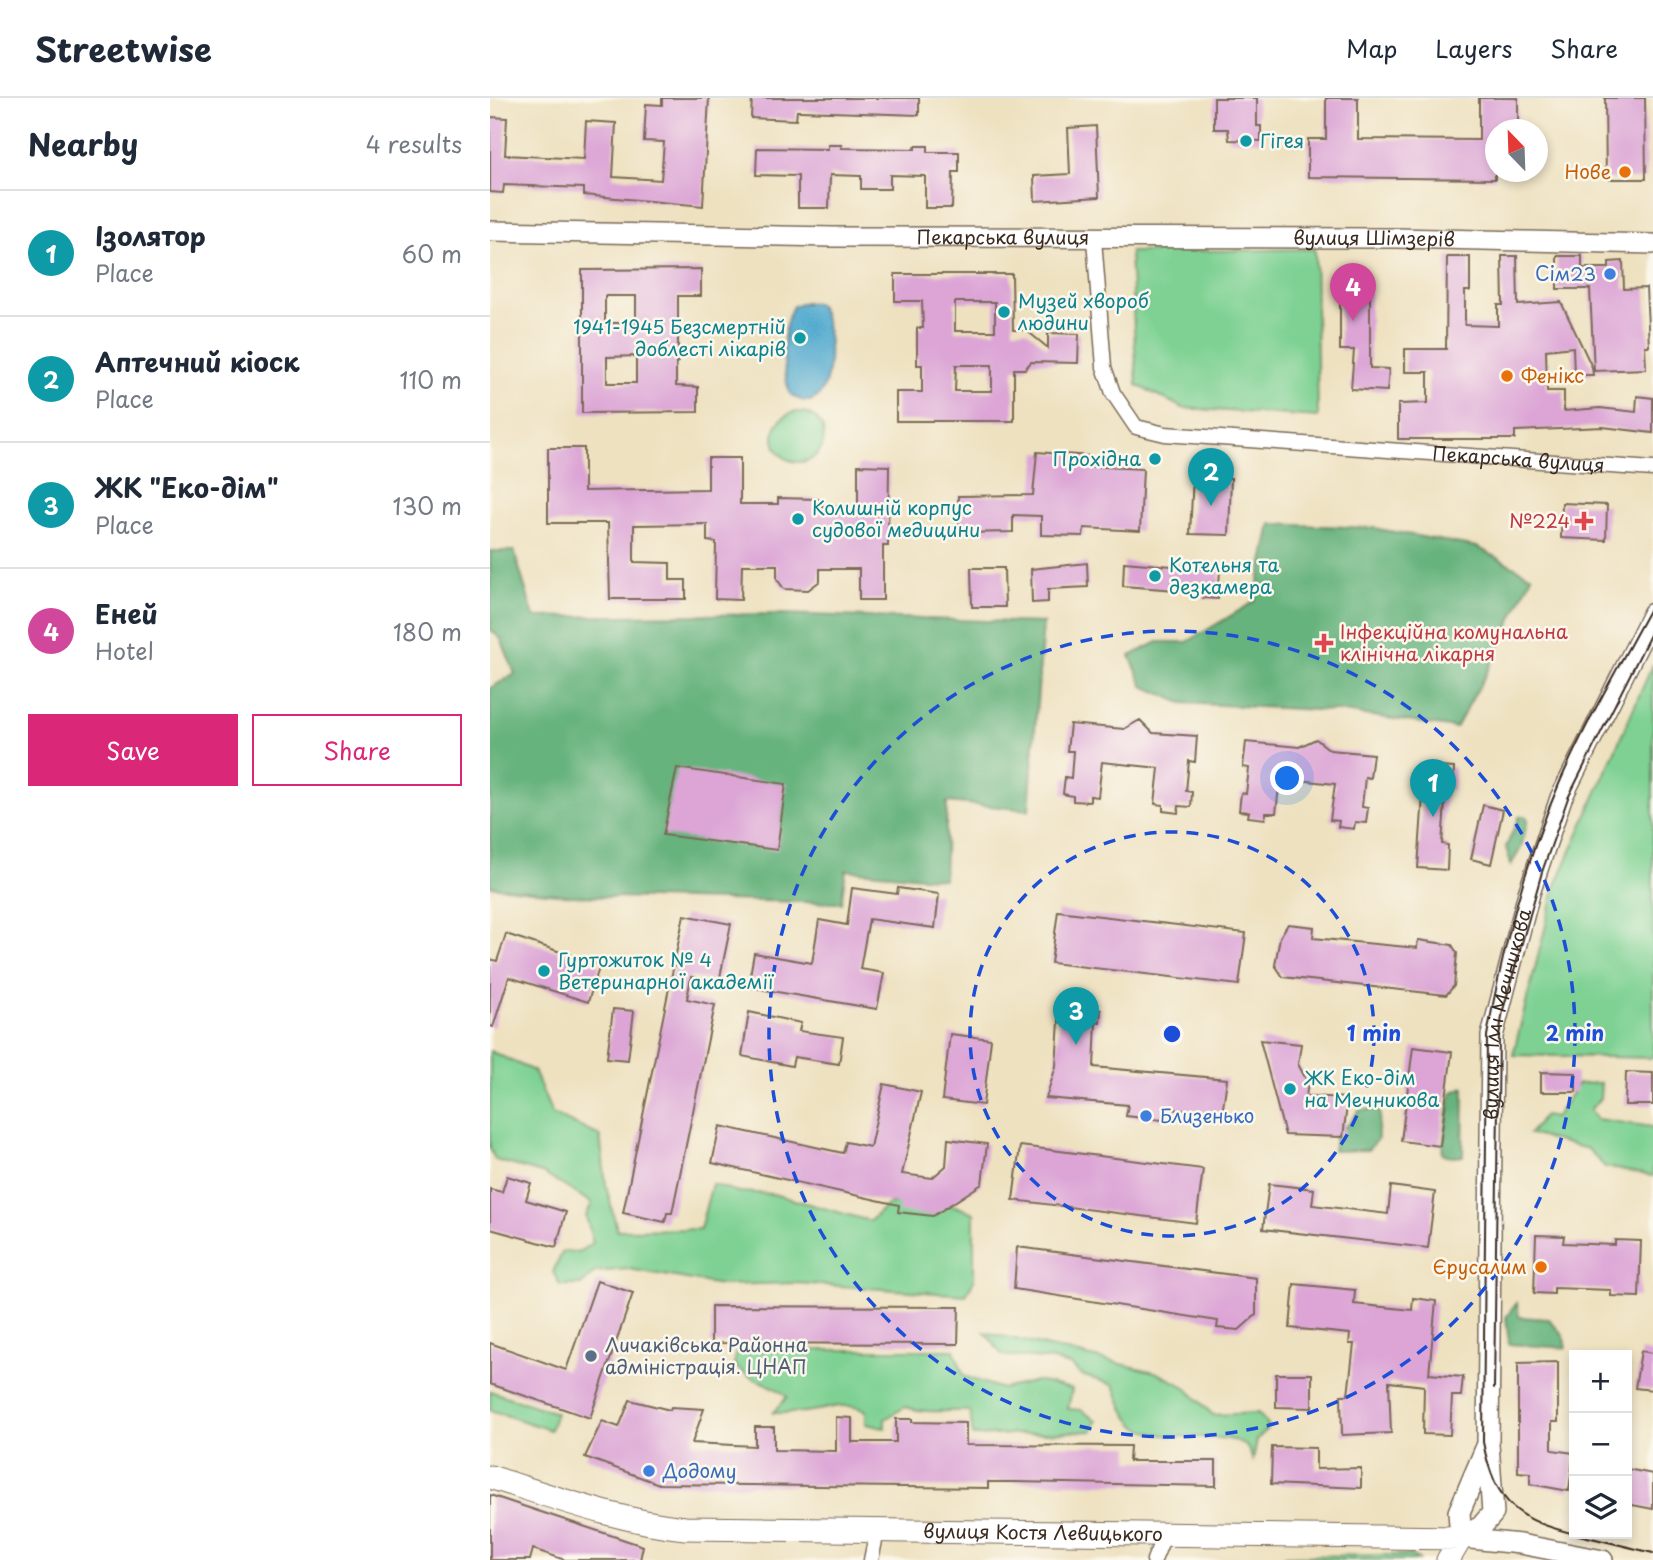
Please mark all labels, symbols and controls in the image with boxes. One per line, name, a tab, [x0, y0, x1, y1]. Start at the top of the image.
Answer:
text: Streetwise	[35, 23, 212, 73]
text: Map	[1346, 30, 1397, 66]
text: Layers	[1435, 30, 1512, 66]
text: Share	[1550, 30, 1618, 66]
north arrow	[1485, 119, 1548, 182]
text: Nearby	[28, 121, 138, 166]
text: 4 results	[366, 126, 462, 161]
place label: Гігея	[1260, 126, 1304, 154]
marker: Гігея	[1238, 133, 1254, 149]
place label: Нове	[1565, 157, 1611, 185]
marker: Нове	[1617, 164, 1633, 180]
text: Ізолятор	[95, 216, 206, 255]
street label: Пекарська вулиця	[917, 222, 1089, 250]
street label: вулиця Шімзерів	[1293, 223, 1455, 252]
text: 1	[46, 236, 57, 271]
text: 60 m	[402, 236, 462, 271]
text: Place	[95, 255, 154, 290]
place label: Сім23	[1535, 259, 1596, 287]
pin: 4	[1330, 263, 1376, 321]
marker: Сім23	[1602, 266, 1618, 282]
place label: Музей хвороб людини	[1017, 286, 1149, 336]
marker: Музей хвороб людини	[996, 304, 1012, 320]
place label: 1941-1945 Безсмертній доблесті лікарів	[573, 312, 786, 362]
marker: 1941-1945 Безсмертній доблесті лікарів	[792, 330, 808, 346]
text: Аптечний кіоск	[95, 342, 300, 381]
place label: Фенікс	[1521, 361, 1584, 389]
text: 2	[43, 362, 59, 397]
text: 110 m	[400, 362, 462, 397]
marker: Фенікс	[1499, 368, 1515, 384]
text: Place	[95, 381, 154, 416]
street label: Пекарська вулиця	[1431, 438, 1606, 478]
place label: Прохідна	[1053, 444, 1141, 472]
pin: 2	[1188, 448, 1234, 506]
marker: Прохідна	[1147, 451, 1163, 467]
text: ЖК "Еко-дім"	[95, 468, 279, 507]
text: 3	[43, 488, 59, 523]
text: 130 m	[392, 488, 462, 523]
place label: Колишній корпус судової медицини	[812, 493, 980, 543]
place label: №224	[1509, 506, 1570, 534]
text: Place	[95, 507, 154, 542]
marker: Колишній корпус судової медицини	[790, 511, 806, 527]
marker: №224	[1576, 513, 1592, 529]
place label: Котельня та дезкамера	[1169, 550, 1279, 600]
marker: Котельня та дезкамера	[1147, 568, 1163, 584]
text: Еней	[95, 594, 158, 633]
text: 4	[43, 614, 59, 649]
text: 180 m	[393, 614, 462, 649]
place label: Інфекційна комунальна клінічна лікарня	[1340, 617, 1568, 667]
text: Hotel	[95, 633, 154, 668]
marker: Інфекційна комунальна клінічна лікарня	[1314, 633, 1334, 653]
button: Save	[28, 714, 238, 786]
button: Share	[252, 714, 462, 786]
pin: 1	[1410, 759, 1456, 817]
your location	[1270, 761, 1304, 795]
street label: вулиця Іллі Мечникова	[1476, 905, 1537, 1120]
place label: Гуртожиток № 4 Ветеринарної академії	[558, 945, 774, 995]
marker: Гуртожиток № 4 Ветеринарної академії	[536, 963, 552, 979]
pin: 3	[1053, 987, 1099, 1045]
text: 1 min	[1347, 1016, 1401, 1048]
text: 2 min	[1546, 1016, 1604, 1048]
centre of rings	[1160, 1022, 1184, 1046]
place label: ЖК Еко-дім на Мечникова	[1304, 1063, 1440, 1113]
marker: ЖК Еко-дім на Мечникова	[1282, 1081, 1298, 1097]
place label: Близенько	[1160, 1101, 1254, 1129]
marker: Близенько	[1138, 1108, 1154, 1124]
place label: Єрусалим	[1433, 1252, 1527, 1280]
marker: Єрусалим	[1533, 1259, 1549, 1275]
place label: Личаківська Районна адміністрація. ЦНАП	[605, 1330, 808, 1380]
marker: Личаківська Районна адміністрація. ЦНАП	[583, 1348, 599, 1364]
map controls	[1569, 1350, 1632, 1539]
button: +	[1569, 1350, 1632, 1413]
button: −	[1569, 1413, 1632, 1476]
place label: Додому	[662, 1456, 736, 1484]
marker: Додому	[641, 1463, 657, 1479]
button: layers	[1569, 1476, 1632, 1539]
street label: вулиця Костя Левицького	[923, 1516, 1163, 1547]

